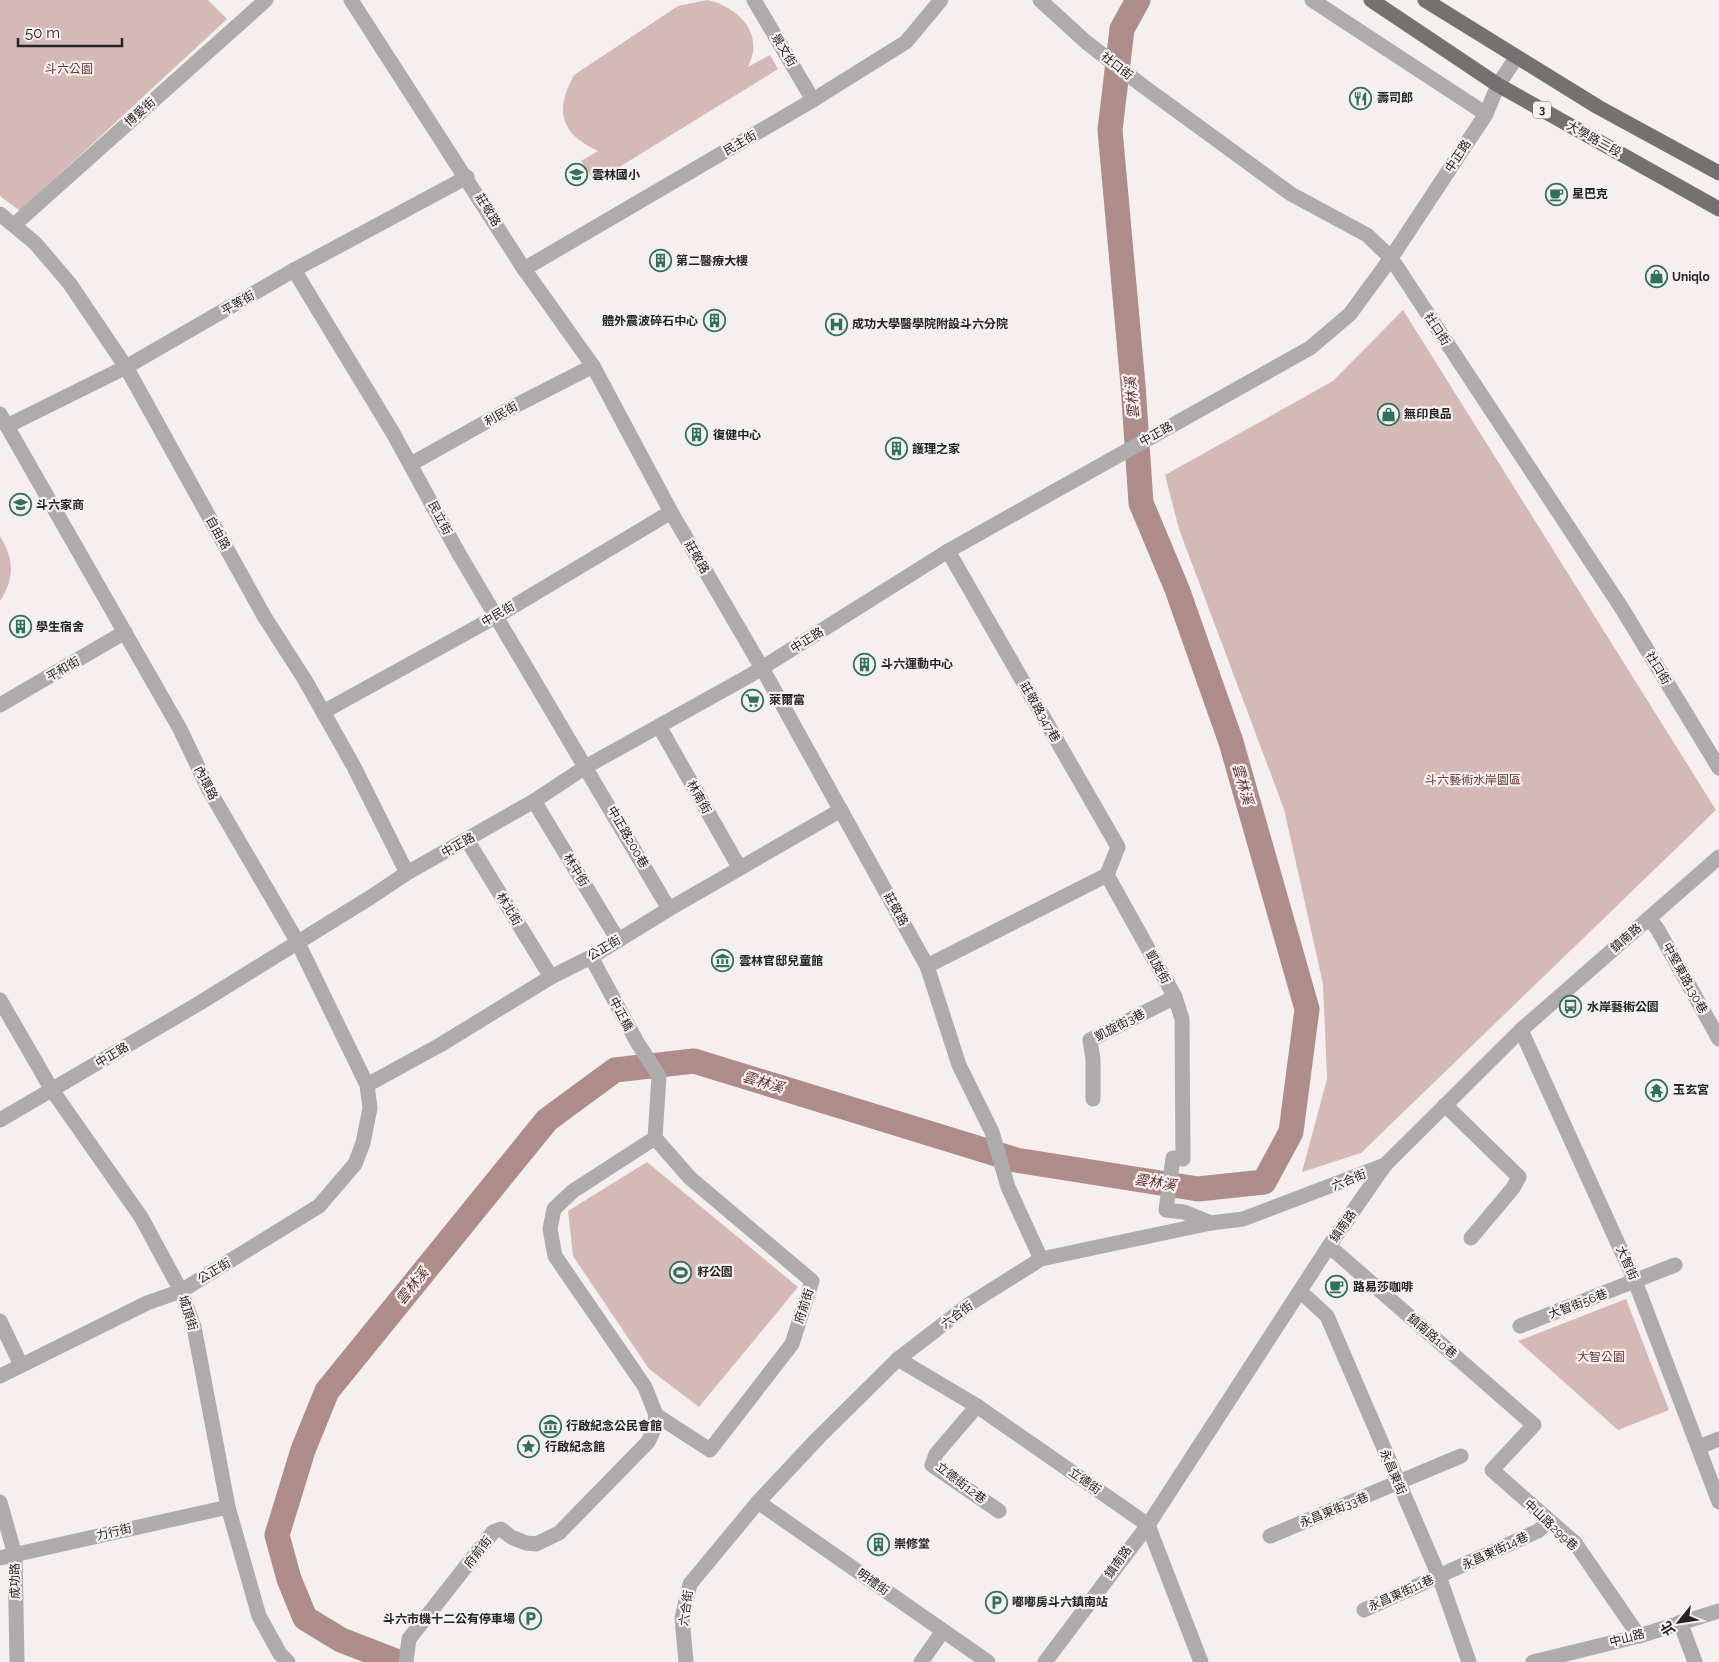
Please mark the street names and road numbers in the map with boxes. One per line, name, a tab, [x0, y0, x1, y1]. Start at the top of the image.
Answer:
street label: 景文街	[769, 31, 799, 69]
street label: 社口街	[1099, 49, 1135, 83]
street label: 博愛街	[122, 95, 158, 129]
road number: 3	[1533, 102, 1551, 118]
street label: 大學路二段	[1564, 118, 1624, 160]
street label: 民主街	[721, 128, 759, 158]
street label: 中正路	[1442, 137, 1474, 175]
street label: 莊敬路	[473, 191, 503, 229]
street label: 平等街	[219, 288, 257, 318]
street label: 社口街	[1421, 310, 1453, 348]
street label: 利民街	[482, 399, 520, 429]
street label: 中正路	[1137, 419, 1175, 449]
street label: 民立街	[425, 499, 455, 537]
street label: 自由路	[203, 514, 233, 552]
street label: 莊敬路	[682, 538, 712, 576]
street label: 中民街	[479, 599, 517, 629]
street label: 中正路	[788, 625, 826, 655]
street label: 社口街	[1643, 649, 1673, 687]
street label: 平和街	[44, 654, 82, 684]
street label: 莊敬路347巷	[1017, 679, 1063, 745]
street label: 內環路	[192, 764, 220, 802]
street label: 林南街	[684, 778, 714, 816]
street label: 中正路200巷	[605, 804, 651, 870]
street label: 中正路	[439, 830, 477, 860]
street label: 林中街	[561, 851, 591, 889]
street label: 林北街	[494, 890, 524, 928]
street label: 莊敬路	[881, 890, 911, 928]
street label: 鎮南路	[1608, 921, 1644, 955]
street label: 公正街	[585, 933, 623, 963]
street label: 中堅東路130巷	[1660, 940, 1710, 1016]
street label: 凱旋街	[1143, 948, 1173, 986]
street label: 中正橋	[606, 995, 636, 1033]
street label: 凱旋街3巷	[1093, 1006, 1147, 1044]
street label: 中正路	[93, 1040, 131, 1070]
street label: 六合街	[1330, 1167, 1368, 1193]
street label: 鎮南路	[1327, 1207, 1359, 1245]
street label: 大智街	[1613, 1244, 1641, 1282]
street label: 公正街	[195, 1256, 233, 1286]
street label: 大智街56巷	[1547, 1286, 1609, 1322]
street label: 府前街	[792, 1287, 816, 1325]
street label: 城頂街	[176, 1294, 200, 1332]
street label: 六合街	[938, 1299, 976, 1331]
street label: 鎮南路10巷	[1405, 1311, 1459, 1361]
street label: 永昌東街	[1377, 1447, 1409, 1497]
street label: 立德街12巷	[933, 1460, 989, 1506]
street label: 立德街	[1066, 1465, 1104, 1497]
street label: 永昌東街33巷	[1298, 1490, 1370, 1530]
street label: 中山路299巷	[1521, 1497, 1581, 1553]
street label: 力行街	[95, 1521, 133, 1543]
street label: 永昌東街14巷	[1460, 1530, 1530, 1572]
street label: 府前街	[461, 1534, 495, 1570]
street label: 鎮南路	[1102, 1543, 1134, 1581]
street label: 成功路	[8, 1563, 22, 1599]
street label: 明禮街	[854, 1566, 892, 1598]
street label: 永昌東街11巷	[1366, 1572, 1436, 1614]
street label: 六合街	[677, 1589, 695, 1627]
street label: 中山路	[1608, 1627, 1646, 1649]

